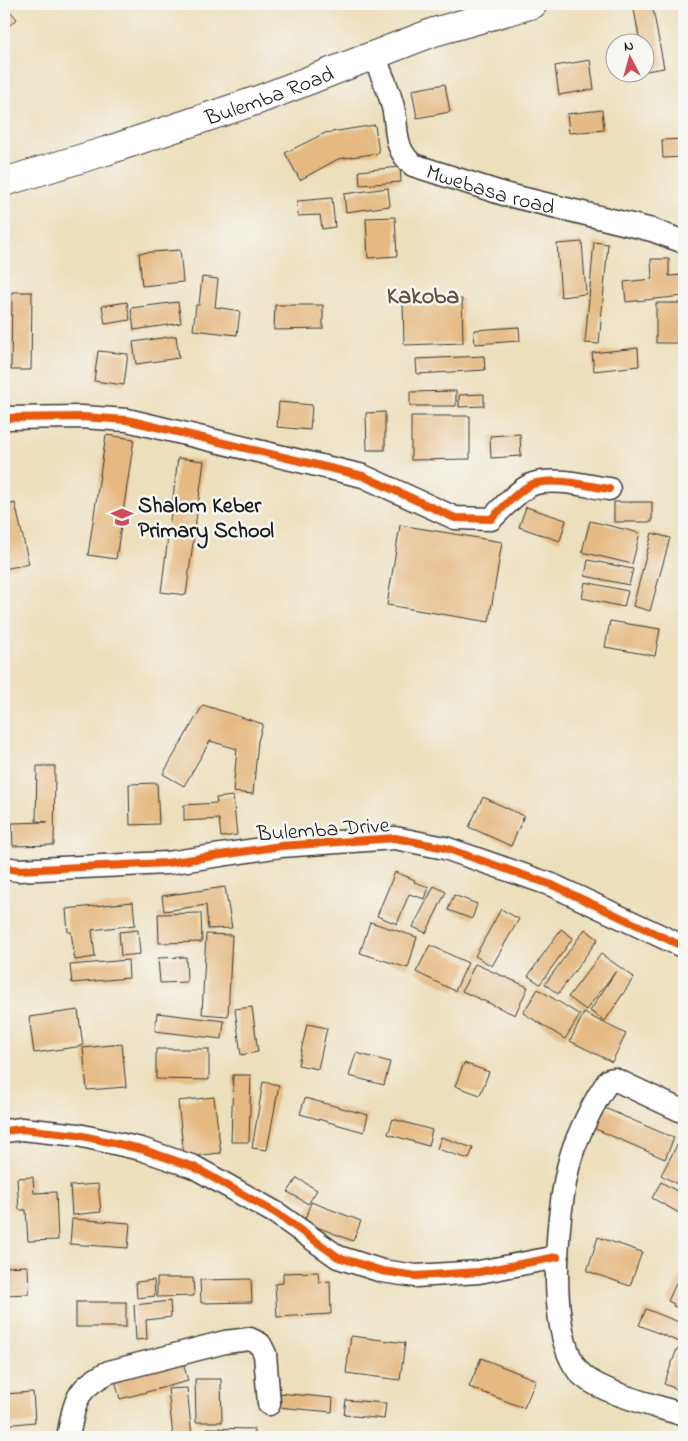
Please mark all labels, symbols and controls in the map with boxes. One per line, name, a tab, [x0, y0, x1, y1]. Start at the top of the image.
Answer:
north arrow	[606, 32, 656, 82]
text: N	[623, 36, 635, 57]
street label: Bulemba Road	[200, 59, 339, 136]
street label: Mwebasa road	[422, 157, 558, 225]
district label: Kakoba	[387, 280, 459, 315]
place label: Shalom Keber Primary School	[138, 491, 274, 549]
school or university icon: Shalom Keber Primary School	[109, 504, 135, 530]
street label: Bulemba Drive	[255, 810, 391, 852]

